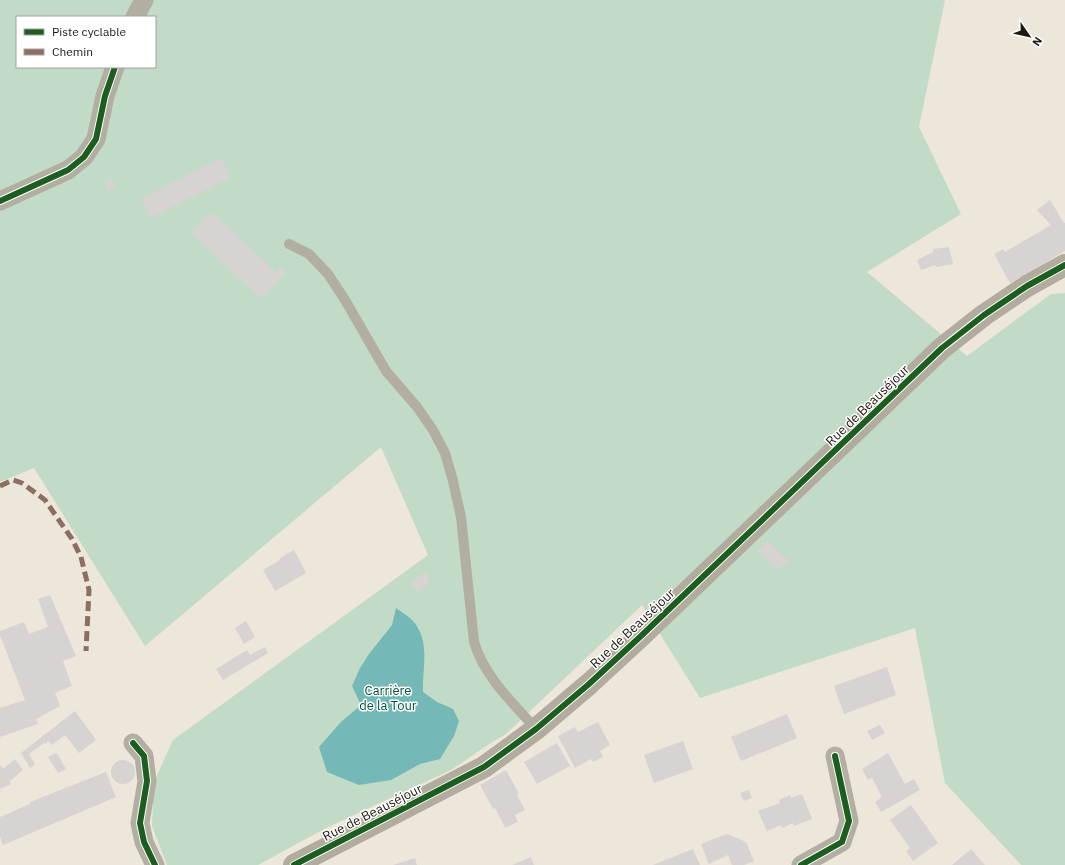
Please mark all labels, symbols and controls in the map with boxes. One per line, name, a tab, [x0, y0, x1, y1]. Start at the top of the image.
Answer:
legend	[16, 16, 156, 68]
north arrow	[1009, 16, 1049, 56]
text: Piste cyclable	[52, 24, 127, 39]
text: N	[1029, 34, 1045, 49]
text: Chemin	[52, 44, 93, 59]
street label: Rue de Beauséjour	[822, 361, 913, 450]
street label: Rue de Beauséjour	[586, 585, 678, 672]
park label: Carrière de la Tour	[359, 682, 417, 714]
street label: Rue de Beauséjour	[319, 780, 425, 845]

